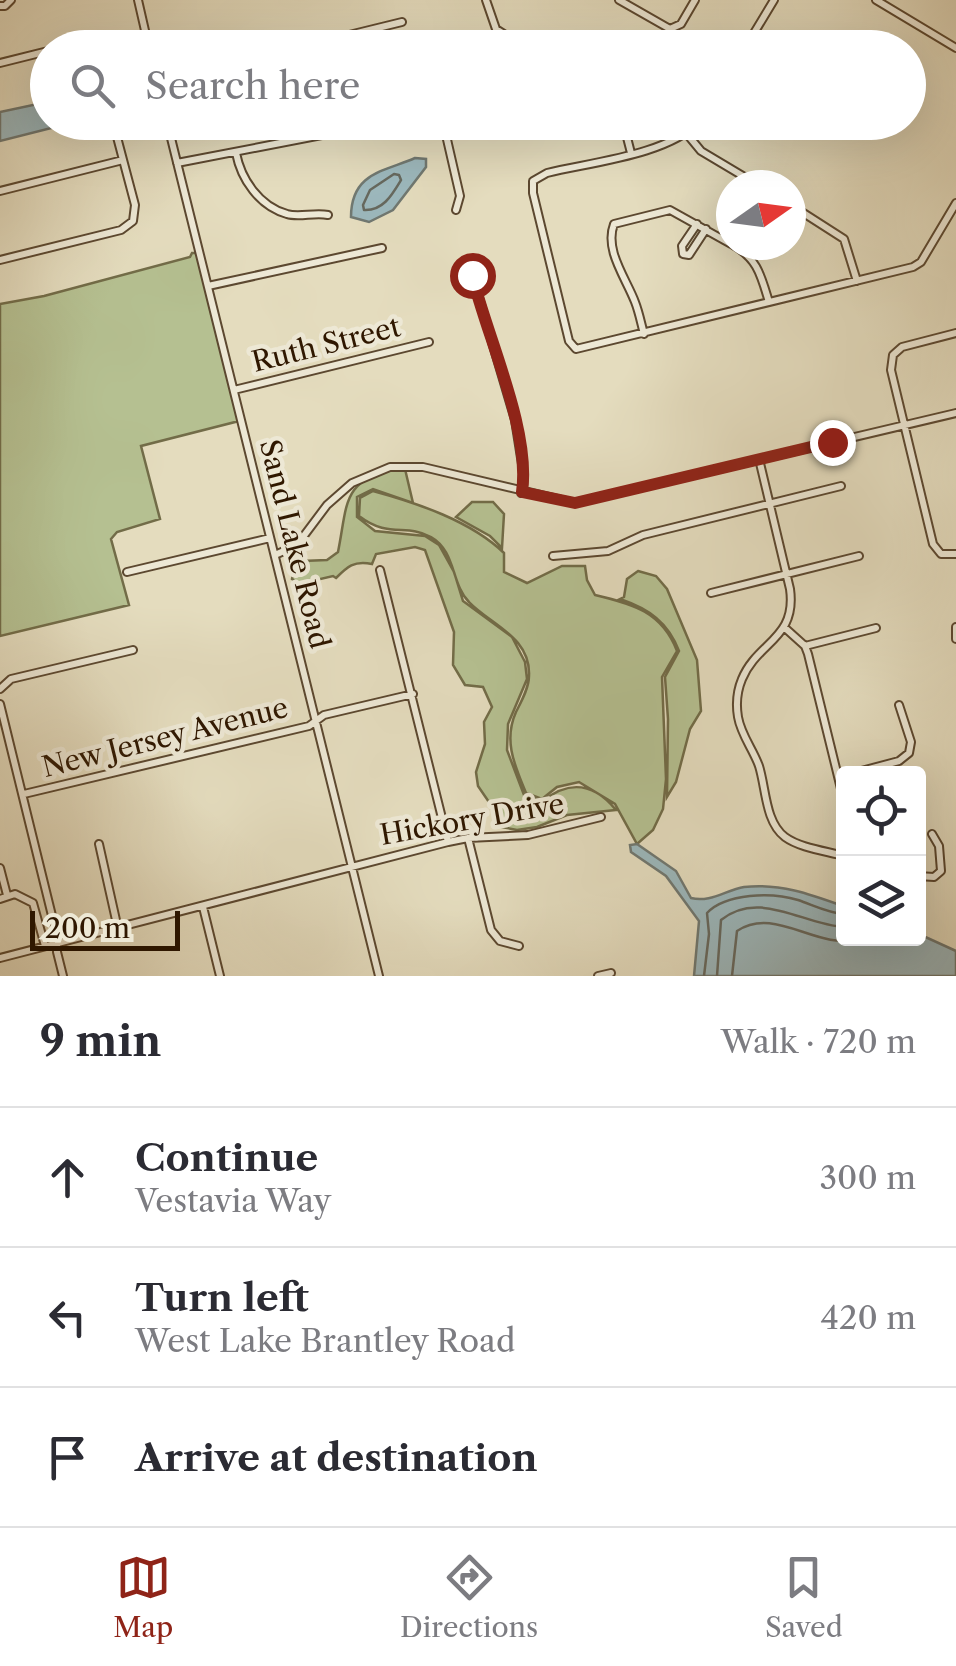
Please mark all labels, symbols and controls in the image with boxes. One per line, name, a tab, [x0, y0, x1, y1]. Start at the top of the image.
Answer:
search box	[30, 30, 926, 140]
icon: search	[65, 58, 120, 113]
text: Search here	[145, 62, 360, 109]
north arrow	[716, 170, 806, 260]
route start	[450, 253, 496, 299]
street label: Ruth Street	[248, 309, 404, 379]
route end	[810, 420, 856, 466]
street label: Sand Lake Road	[253, 436, 337, 652]
street label: New Jersey Avenue	[38, 690, 292, 784]
map controls	[836, 766, 926, 946]
button: locate	[836, 766, 926, 856]
street label: Hickory Drive	[377, 786, 567, 852]
button: layers	[836, 856, 926, 946]
scale bar	[30, 906, 180, 950]
text: 200 m	[45, 911, 130, 945]
text: 9 min	[40, 1015, 161, 1067]
text: Walk · 720 m	[721, 1022, 916, 1061]
text: Continue	[135, 1134, 318, 1181]
icon: ahead	[40, 1150, 95, 1205]
text: 300 m	[819, 1158, 916, 1197]
text: Vestavia Way	[135, 1181, 331, 1220]
text: Turn left	[135, 1274, 309, 1321]
icon: left	[40, 1290, 95, 1345]
text: 420 m	[820, 1298, 916, 1337]
text: West Lake Brantley Road	[135, 1321, 515, 1360]
icon: arrive	[40, 1430, 95, 1485]
text: Arrive at destination	[135, 1434, 538, 1481]
tab: Map	[113, 1550, 173, 1644]
tab: Directions	[400, 1550, 538, 1644]
tab: Saved	[765, 1550, 843, 1644]

